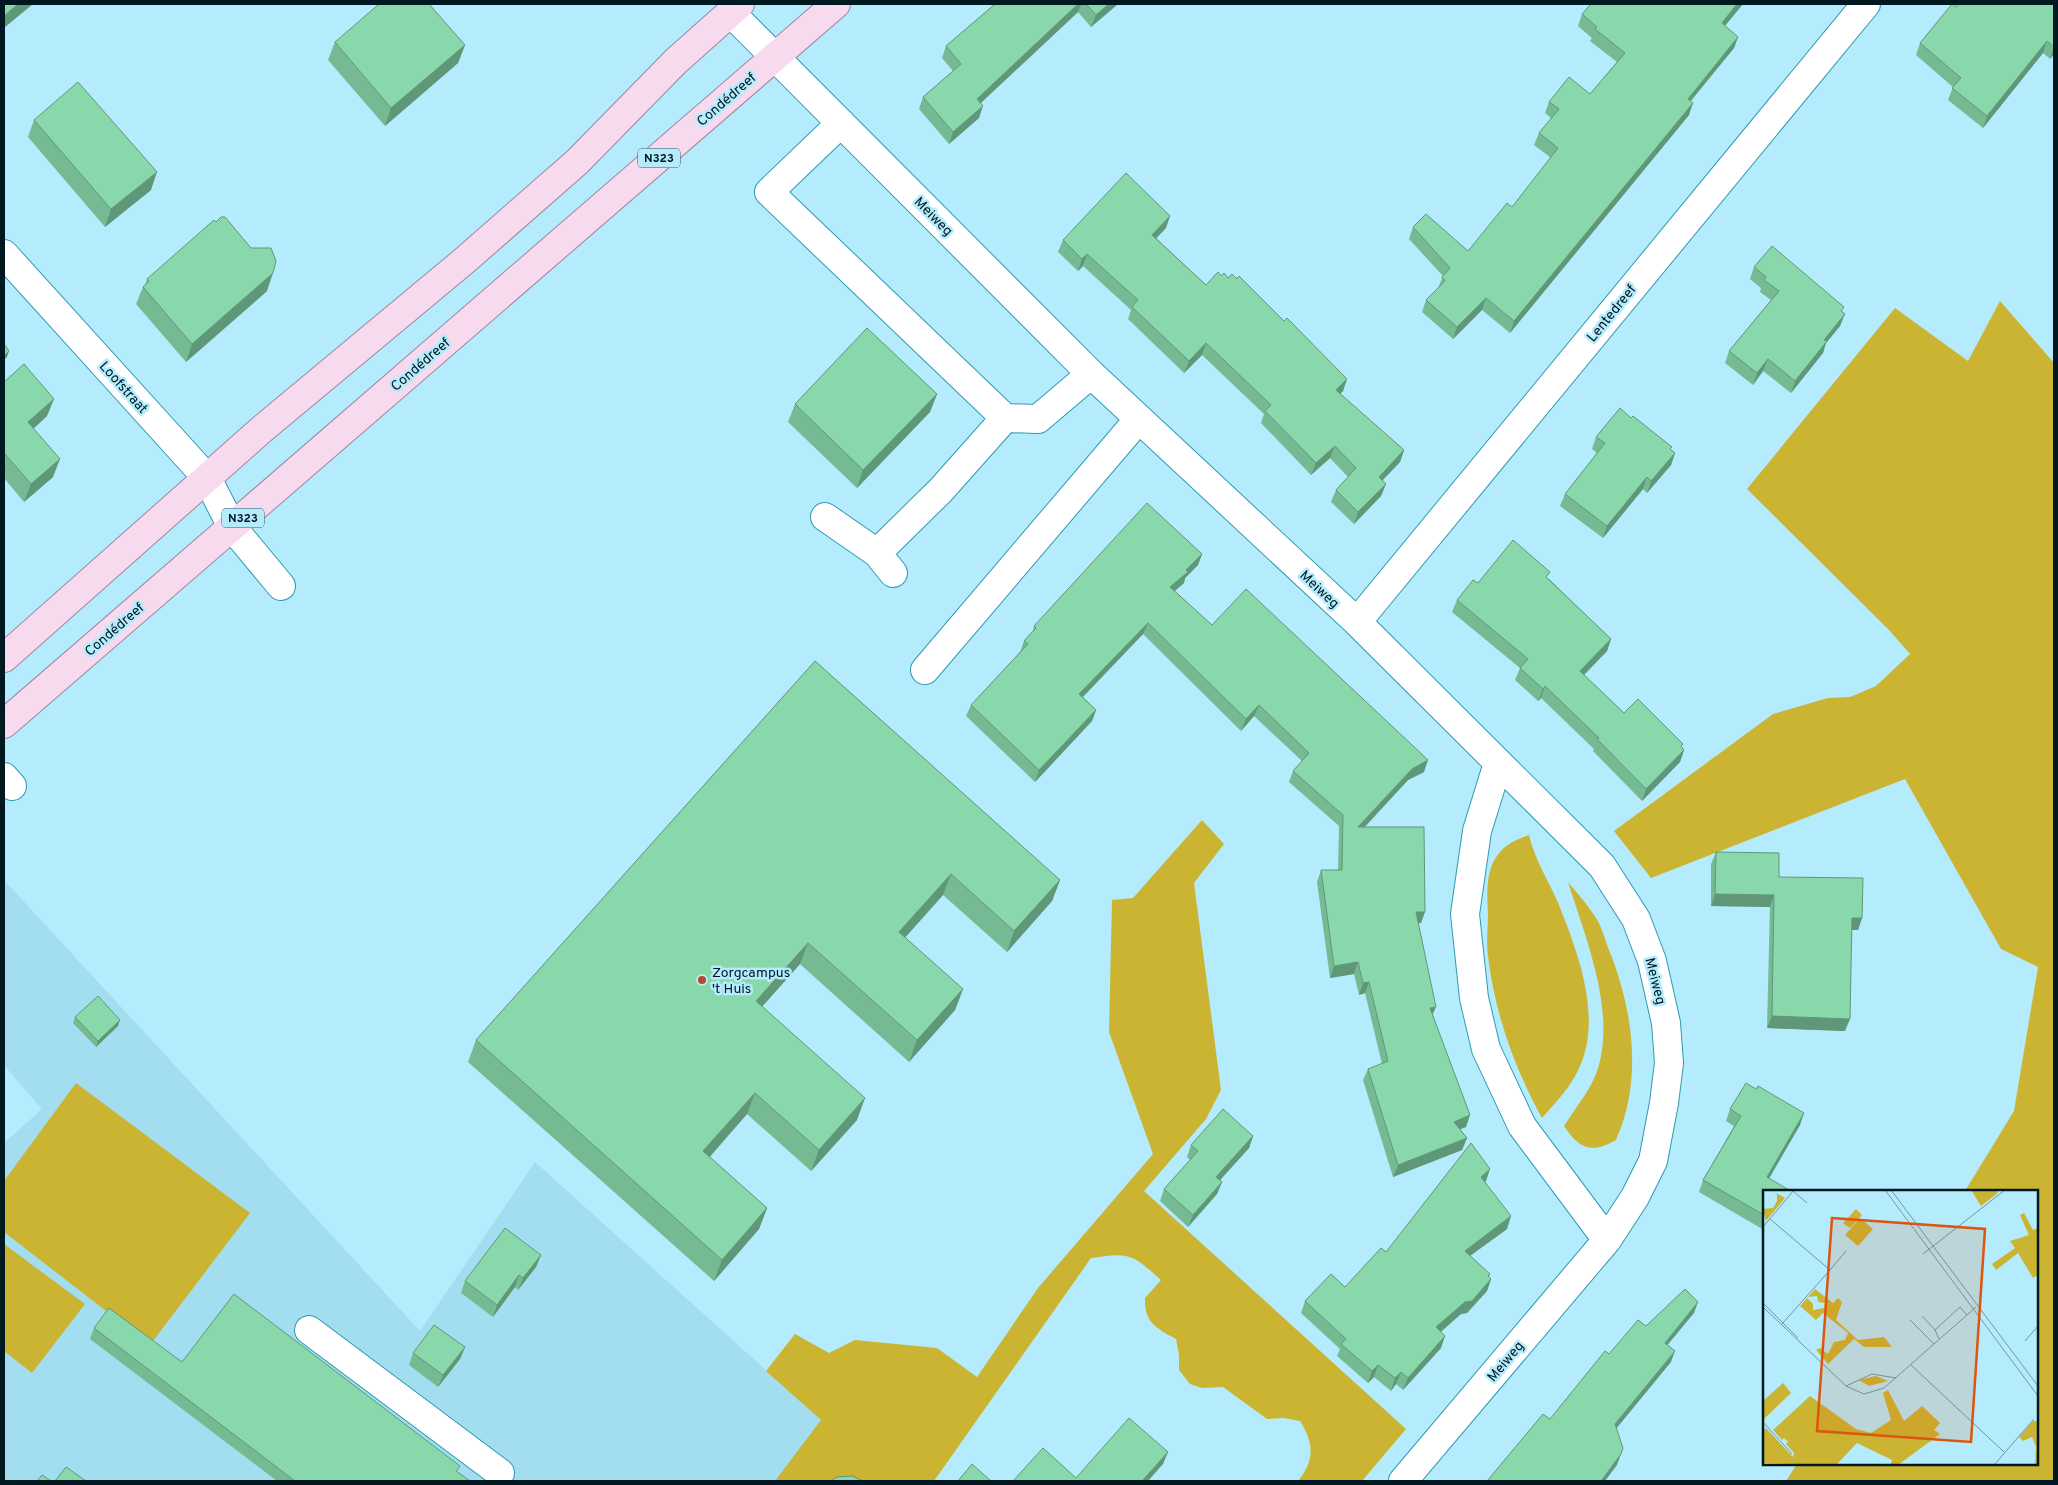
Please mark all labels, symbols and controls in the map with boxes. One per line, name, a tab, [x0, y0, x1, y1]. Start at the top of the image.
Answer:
street label: Condédreef	[694, 70, 760, 131]
road number: N323	[638, 148, 680, 168]
street label: Meiweg	[910, 194, 956, 240]
street label: Lentedreef	[1584, 282, 1641, 346]
street label: Condédreef	[388, 335, 454, 396]
street label: Loofstraat	[95, 359, 151, 418]
road number: N323	[222, 508, 264, 528]
street label: Meiweg	[1296, 568, 1342, 613]
street label: Condédreef	[82, 600, 148, 661]
street label: Meiweg	[1641, 956, 1669, 1007]
place label: Zorgcampus 't Huis	[712, 965, 790, 998]
marker: Zorgcampus 't Huis	[696, 974, 708, 986]
inset map	[1763, 1190, 2038, 1465]
street label: Meiweg	[1484, 1338, 1528, 1386]

